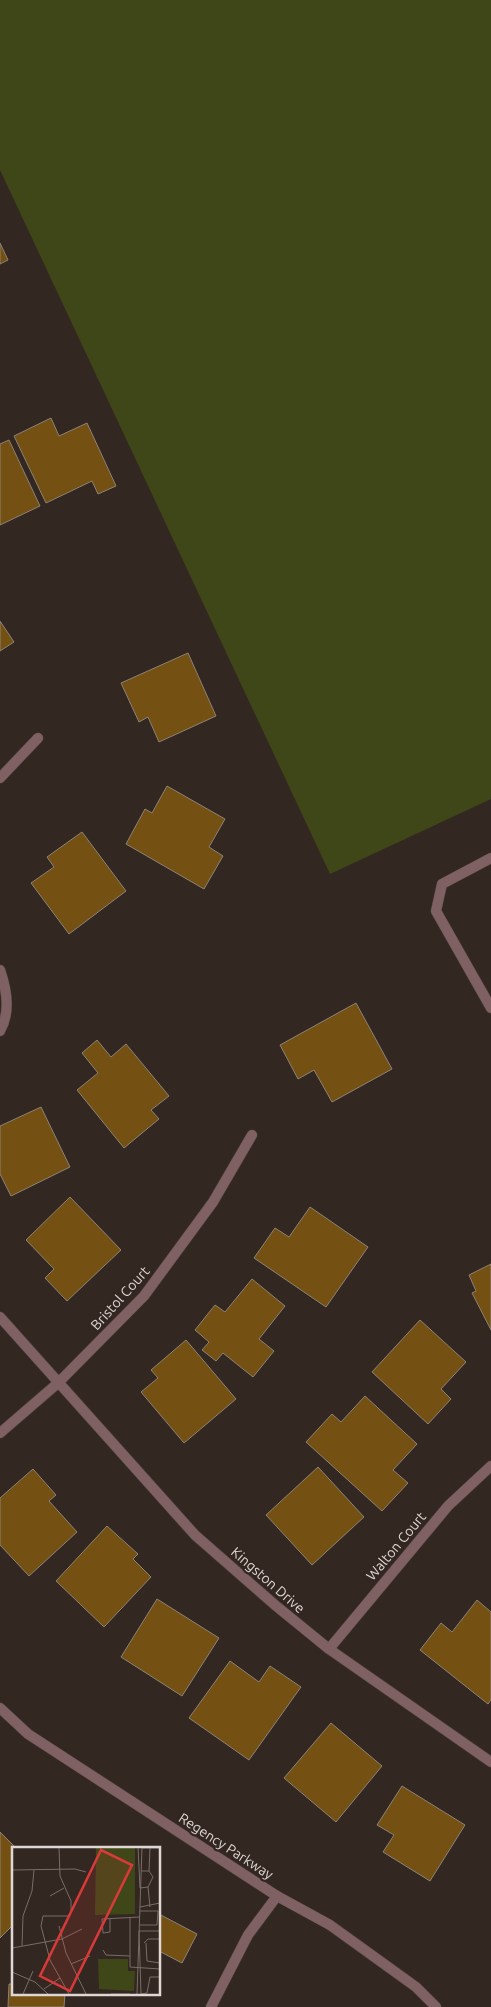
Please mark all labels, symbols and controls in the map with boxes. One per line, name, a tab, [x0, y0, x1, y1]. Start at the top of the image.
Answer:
street label: Bristol Court	[87, 1263, 153, 1333]
street label: Walton Court	[363, 1508, 429, 1583]
street label: Kingston Drive	[228, 1544, 308, 1616]
street label: Regency Parkway	[176, 1809, 276, 1883]
inset map	[12, 1847, 160, 1994]

